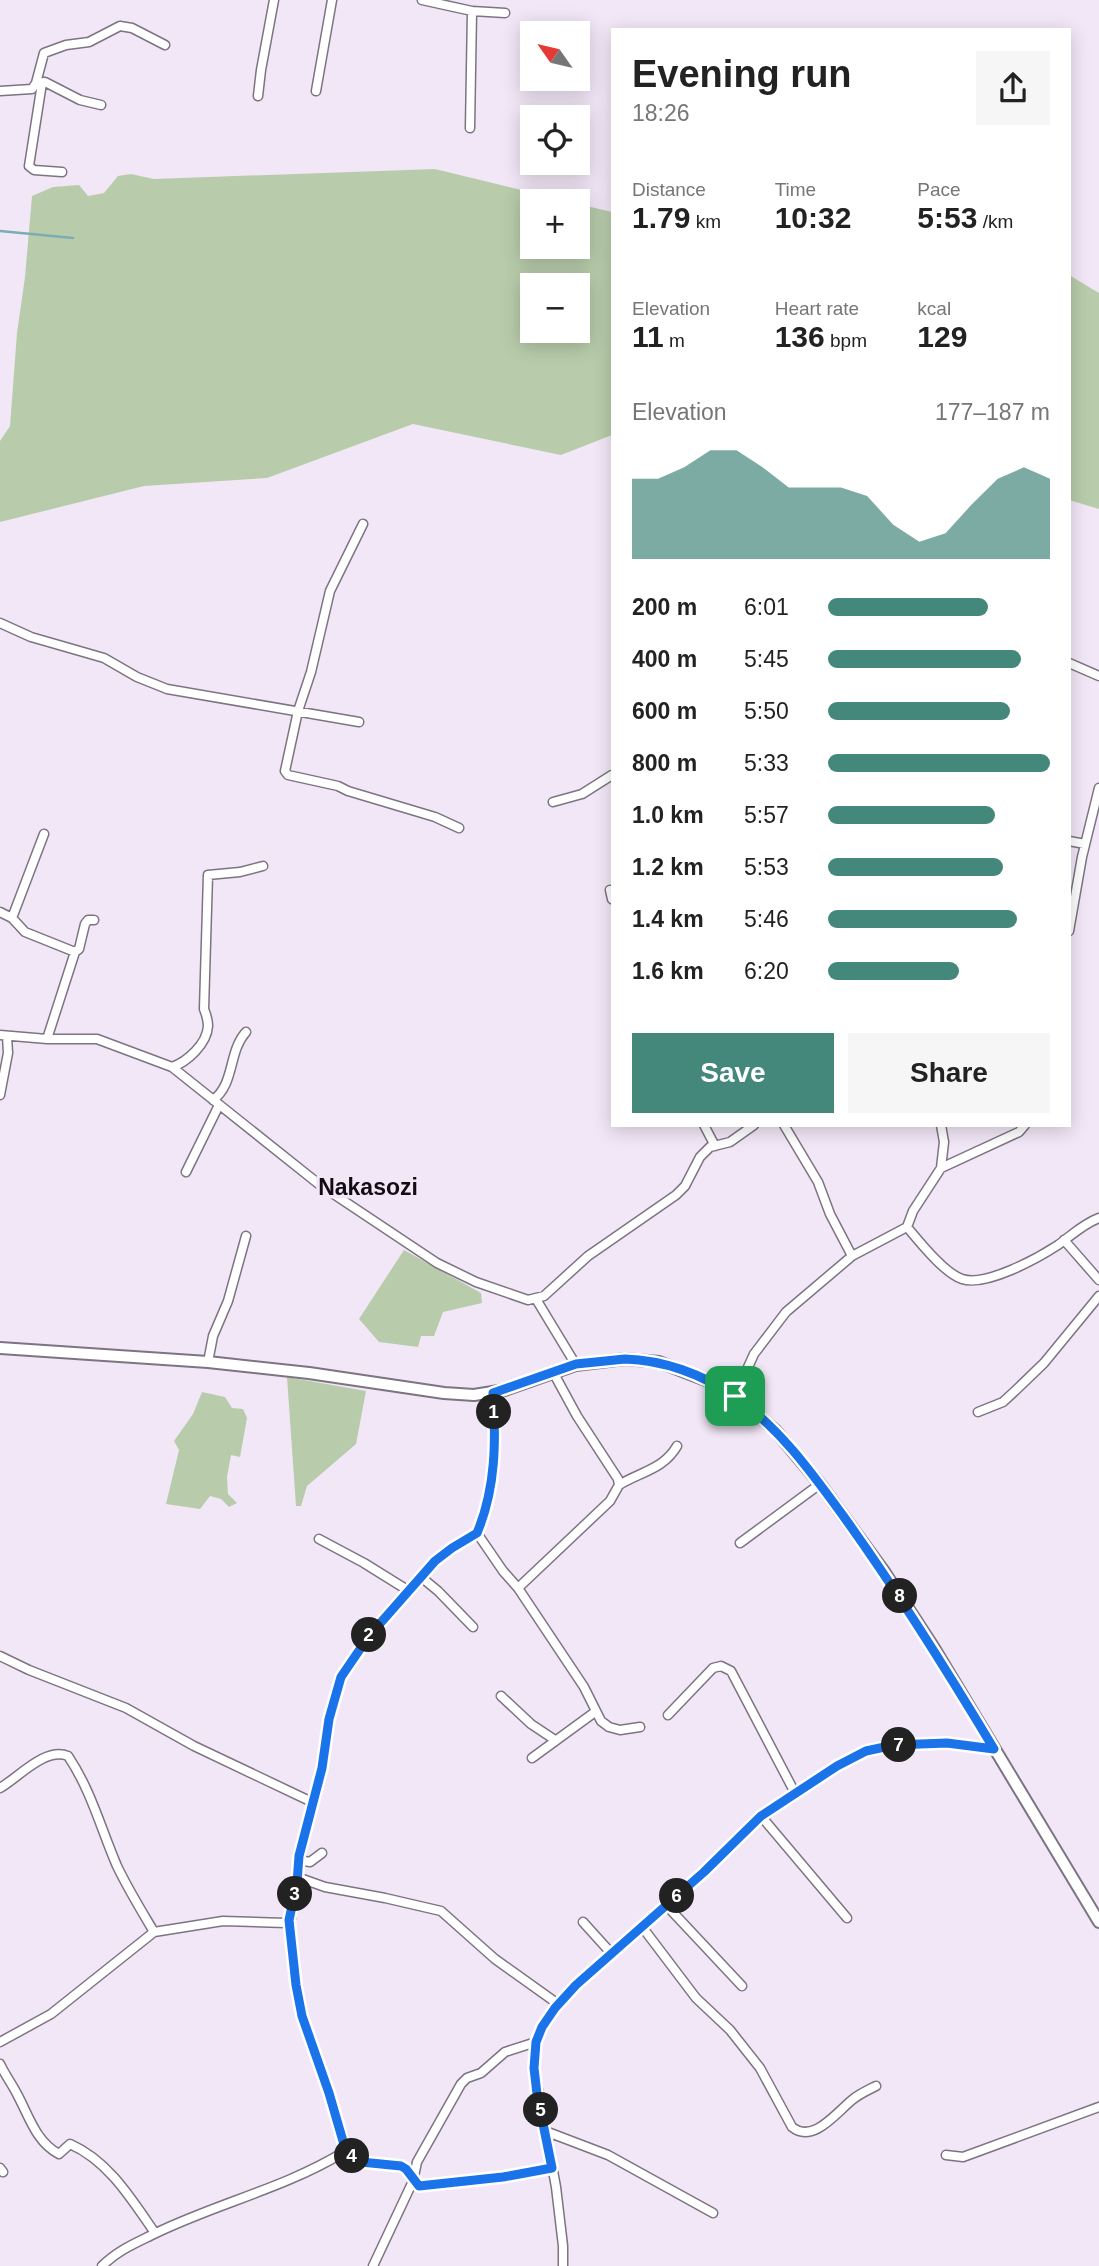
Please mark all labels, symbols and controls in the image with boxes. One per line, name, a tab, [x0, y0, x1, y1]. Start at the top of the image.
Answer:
north arrow	[520, 21, 590, 91]
map controls	[520, 21, 590, 343]
button: share	[976, 51, 1050, 125]
text: Evening run	[632, 53, 852, 95]
text: 18:26	[632, 100, 690, 126]
button: locate	[520, 105, 590, 175]
text: Distance	[632, 179, 706, 200]
text: Time	[775, 179, 816, 200]
text: Pace	[917, 179, 961, 200]
button: +	[520, 189, 590, 259]
text: 1.79	[632, 201, 690, 234]
text: 10:32	[775, 201, 851, 234]
text: 5:53	[917, 201, 977, 234]
text: km	[690, 211, 721, 232]
text: /km	[977, 211, 1013, 232]
button: −	[520, 273, 590, 343]
text: Elevation	[632, 298, 710, 319]
text: Heart rate	[775, 298, 859, 319]
text: kcal	[917, 298, 951, 319]
text: 11	[632, 320, 664, 353]
text: 136	[775, 320, 825, 353]
text: 129	[917, 320, 967, 353]
text: m	[664, 330, 685, 351]
text: bpm	[825, 330, 867, 351]
text: Elevation	[632, 399, 727, 425]
text: 177–187 m	[935, 399, 1050, 425]
text: 200 m	[632, 594, 697, 620]
text: 6:01	[744, 594, 789, 620]
text: 400 m	[632, 646, 697, 672]
text: 5:45	[744, 646, 789, 672]
text: 600 m	[632, 698, 697, 724]
text: 5:50	[744, 698, 789, 724]
text: 800 m	[632, 750, 697, 776]
text: 5:33	[744, 750, 789, 776]
text: 1.0 km	[632, 802, 704, 828]
text: 5:57	[744, 802, 789, 828]
text: 1.2 km	[632, 854, 704, 880]
text: 5:53	[744, 854, 789, 880]
text: 1.4 km	[632, 906, 704, 932]
text: 5:46	[744, 906, 789, 932]
text: 1.6 km	[632, 958, 704, 984]
text: 6:20	[744, 958, 789, 984]
button: Save	[632, 1033, 834, 1113]
button: Share	[848, 1033, 1050, 1113]
district label: Nakasozi	[318, 1174, 418, 1200]
pin	[705, 1366, 765, 1426]
icon: arrive	[716, 1377, 754, 1415]
pin: 1	[476, 1394, 512, 1430]
text: 1	[488, 1401, 499, 1422]
pin: 8	[883, 1578, 918, 1614]
text: 8	[894, 1585, 905, 1606]
pin: 2	[352, 1618, 386, 1652]
text: 2	[363, 1624, 374, 1645]
pin: 7	[881, 1728, 916, 1762]
text: 7	[893, 1734, 904, 1755]
pin: 3	[278, 1876, 312, 1912]
pin: 6	[660, 1878, 694, 1913]
text: 3	[289, 1883, 300, 1904]
text: 6	[671, 1885, 682, 1906]
pin: 5	[524, 2092, 558, 2128]
text: 5	[535, 2099, 546, 2120]
pin: 4	[334, 2138, 370, 2174]
text: 4	[346, 2145, 357, 2166]

